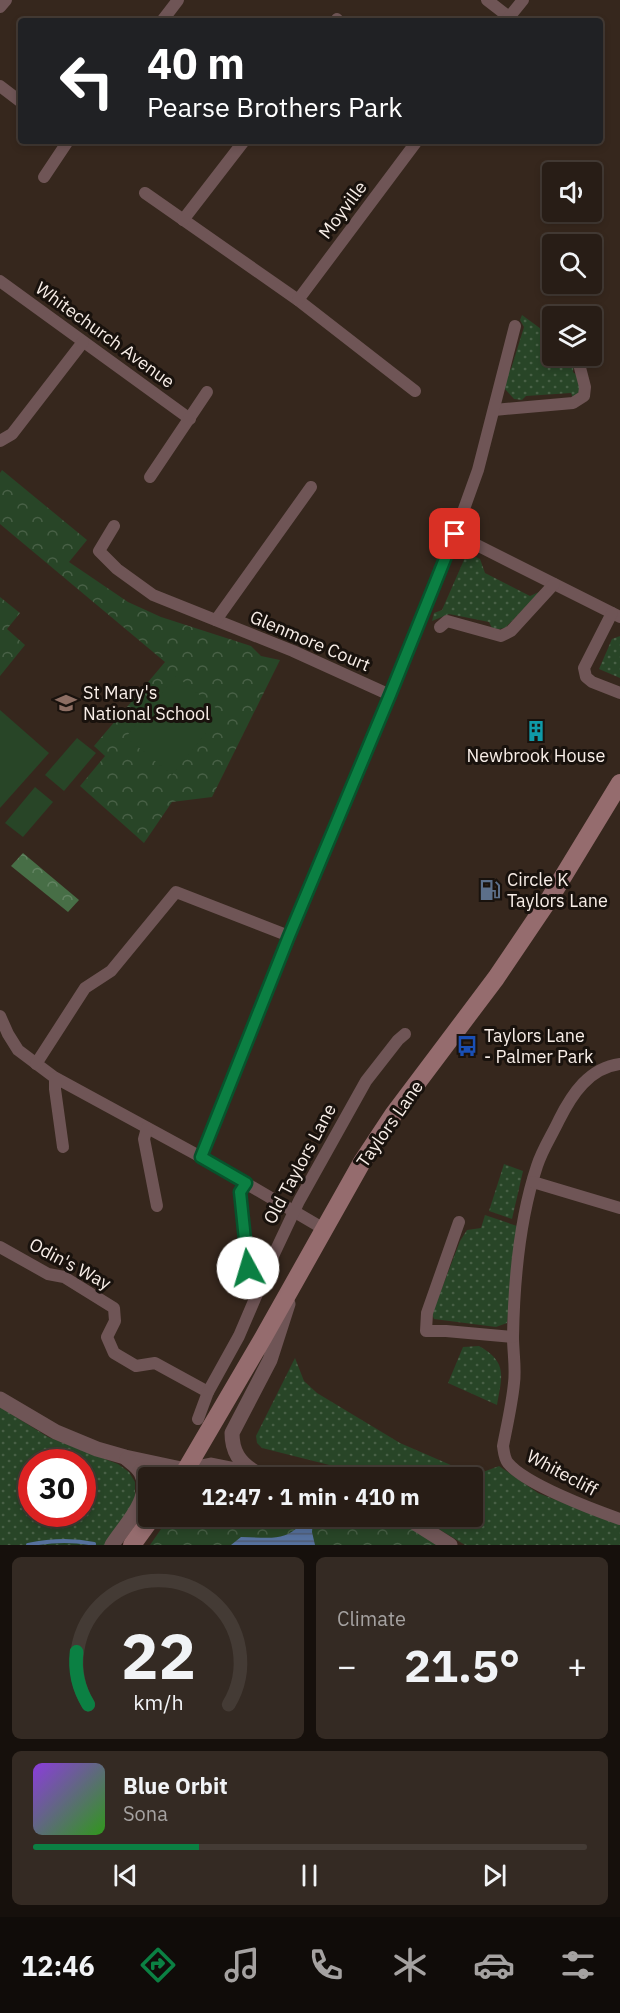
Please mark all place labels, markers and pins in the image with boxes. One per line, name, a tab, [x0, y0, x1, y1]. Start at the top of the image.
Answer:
pin	[429, 508, 480, 559]
place label: St Mary's National School	[83, 681, 210, 725]
school or university icon: St Mary's National School	[54, 691, 78, 715]
building icon: Newbrook House	[524, 719, 548, 743]
place label: Newbrook House	[467, 744, 606, 767]
place label: Circle K Taylors Lane	[507, 868, 608, 912]
fuel station icon: Circle K Taylors Lane	[478, 878, 502, 902]
place label: Taylors Lane - Palmer Park	[484, 1024, 594, 1068]
bus stop icon: Taylors Lane - Palmer Park	[455, 1034, 479, 1058]

